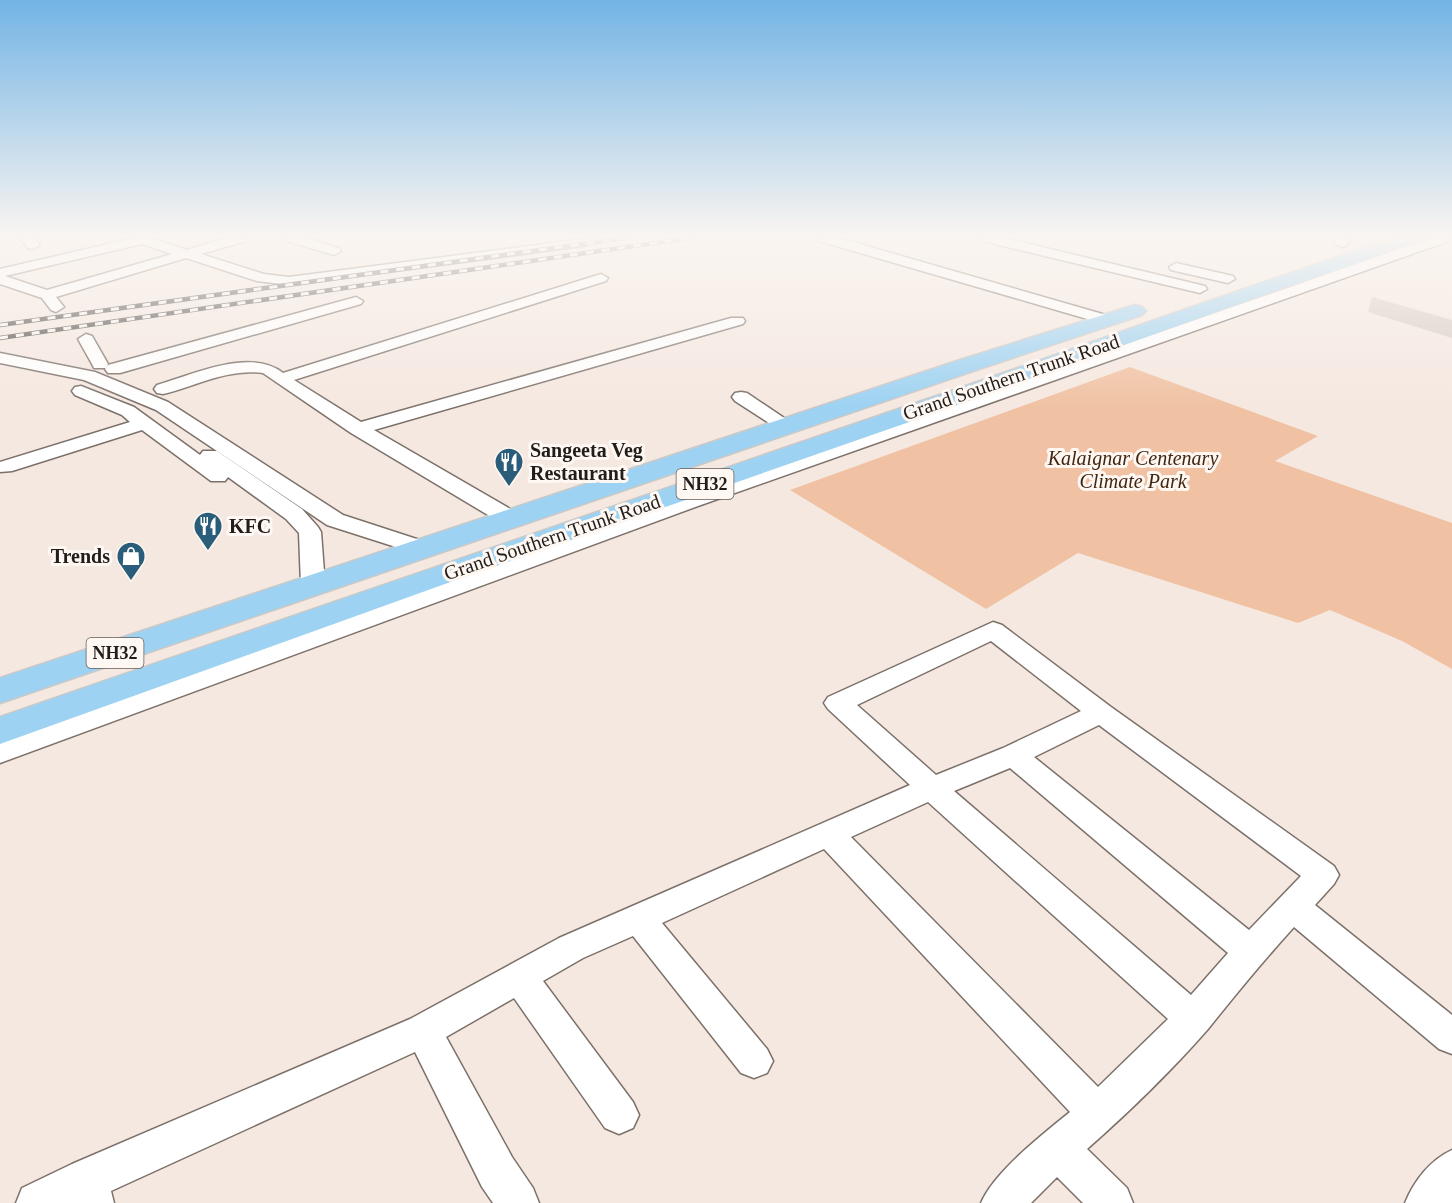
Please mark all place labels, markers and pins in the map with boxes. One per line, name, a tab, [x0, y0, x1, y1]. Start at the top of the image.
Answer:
place label: Sangeeta Veg Restaurant	[530, 439, 643, 484]
restaurant icon: Sangeeta Veg Restaurant	[493, 446, 525, 488]
restaurant icon: KFC	[192, 510, 224, 552]
place label: KFC	[229, 515, 271, 537]
shop icon: Trends	[115, 540, 147, 582]
place label: Trends	[51, 545, 110, 567]

